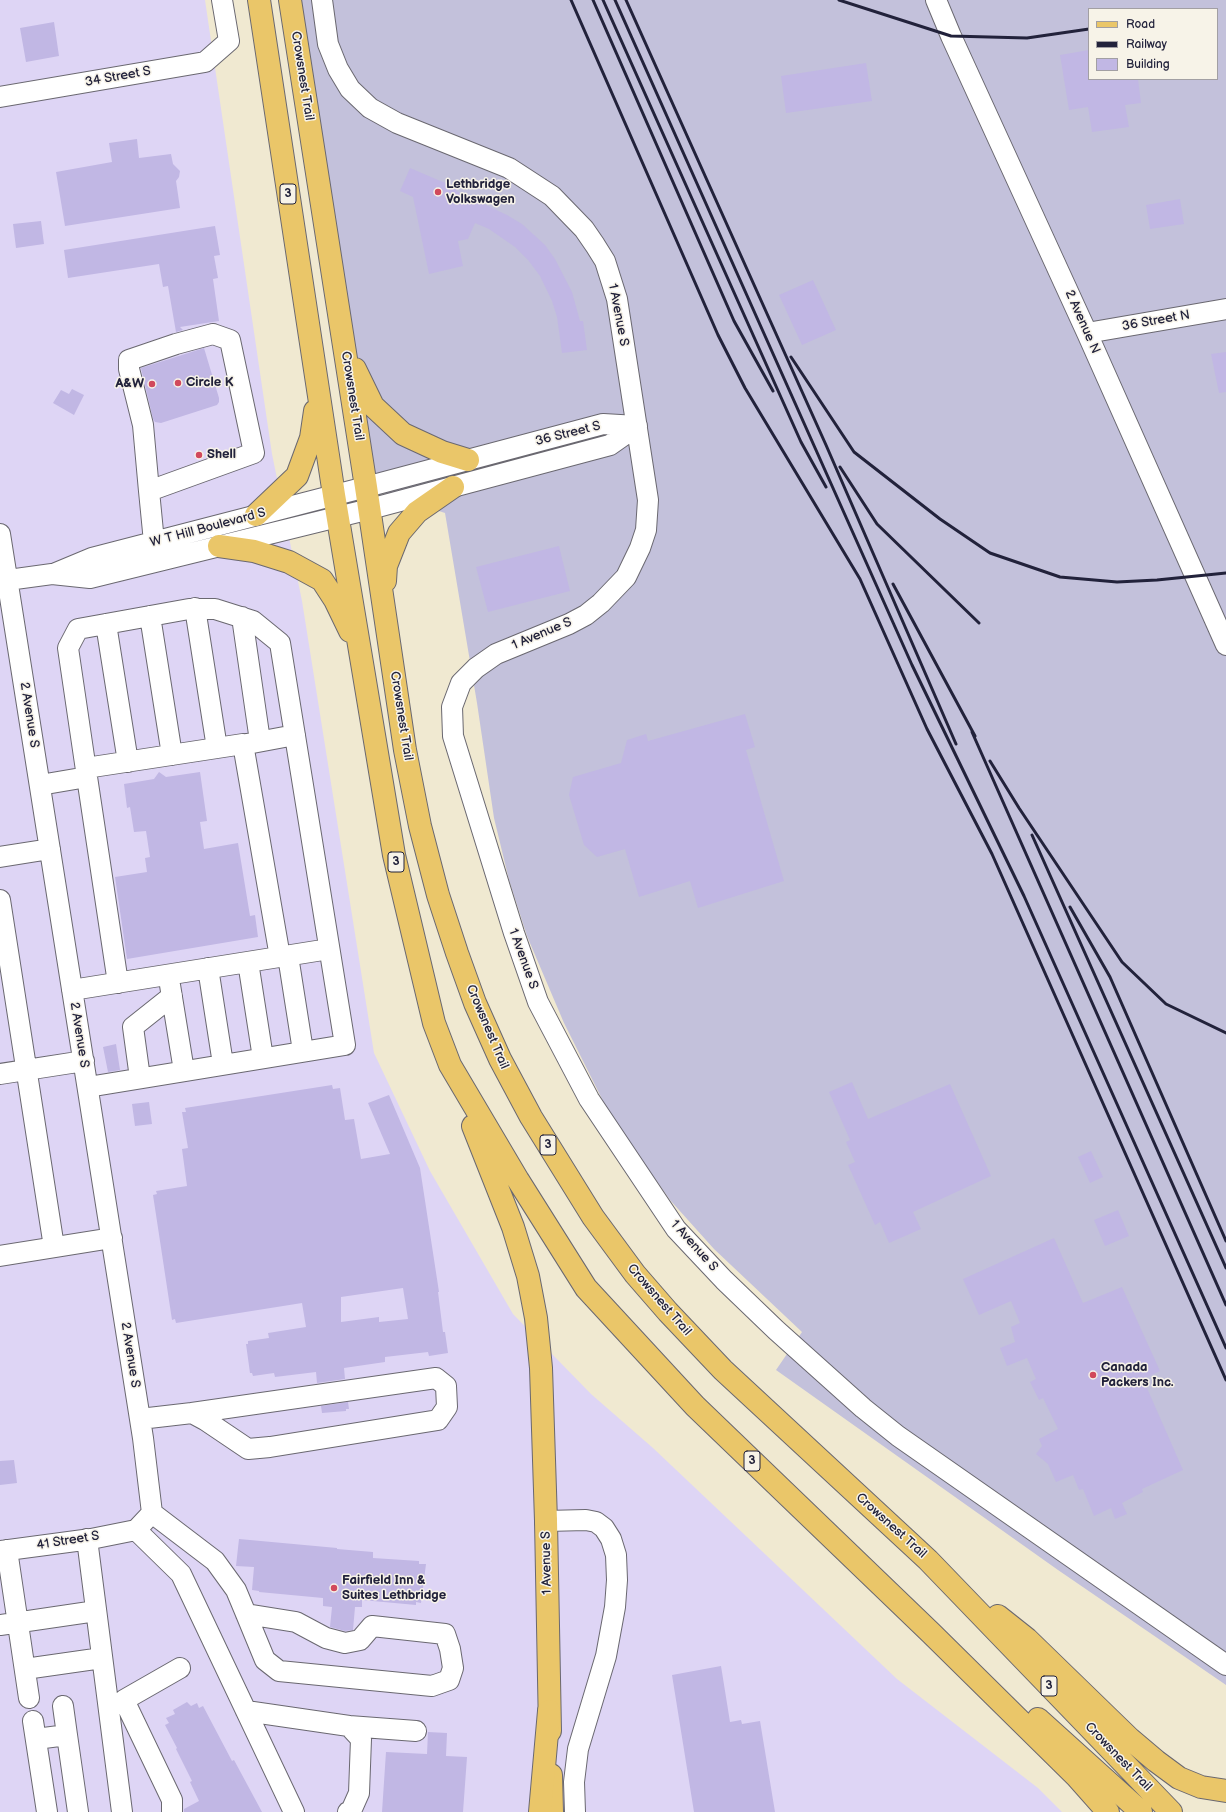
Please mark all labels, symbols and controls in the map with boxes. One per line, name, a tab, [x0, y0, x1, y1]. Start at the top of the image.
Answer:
legend	[1088, 8, 1218, 80]
text: Road	[1126, 17, 1155, 32]
street label: Crowsnest Trail	[287, 30, 317, 122]
text: Railway	[1126, 37, 1167, 52]
text: Building	[1126, 57, 1170, 72]
street label: 34 Street S	[84, 64, 152, 90]
place label: Lethbridge Volkswagen	[446, 177, 515, 208]
road number: 3	[280, 184, 296, 204]
marker: Lethbridge Volkswagen	[433, 187, 443, 197]
street label: 1 Avenue S	[604, 282, 632, 348]
street label: 2 Avenue N	[1061, 288, 1103, 356]
street label: 36 Street N	[1121, 307, 1191, 335]
street label: Crowsnest Trail	[337, 350, 367, 442]
place label: Circle K	[186, 375, 233, 391]
place label: A&W	[115, 376, 144, 392]
marker: Circle K	[173, 378, 183, 388]
marker: A&W	[147, 379, 157, 389]
street label: 36 Street S	[534, 418, 602, 450]
place label: Shell	[207, 447, 236, 463]
marker: Shell	[194, 450, 204, 460]
street label: W T Hill Boulevard S	[148, 505, 268, 551]
street label: 1 Avenue S	[510, 614, 574, 654]
street label: Crowsnest Trail	[386, 670, 416, 762]
street label: 2 Avenue S	[16, 681, 42, 749]
road number: 3	[388, 852, 404, 872]
street label: 1 Avenue S	[505, 926, 541, 992]
street label: Crowsnest Trail	[462, 983, 512, 1071]
street label: 2 Avenue S	[66, 1001, 92, 1069]
road number: 3	[540, 1135, 556, 1155]
street label: 1 Avenue S	[667, 1217, 721, 1275]
street label: Crowsnest Trail	[624, 1261, 694, 1339]
street label: 2 Avenue S	[117, 1321, 143, 1389]
place label: Canada Packers Inc.	[1101, 1360, 1174, 1391]
marker: Canada Packers Inc.	[1088, 1370, 1098, 1380]
road number: 3	[744, 1451, 760, 1471]
street label: Crowsnest Trail	[852, 1490, 930, 1562]
street label: 41 Street S	[35, 1528, 101, 1554]
street label: 1 Avenue S	[539, 1531, 555, 1595]
place label: Fairfield Inn & Suites Lethbridge	[342, 1573, 446, 1604]
marker: Fairfield Inn & Suites Lethbridge	[329, 1583, 339, 1593]
road number: 3	[1041, 1676, 1057, 1696]
street label: Crowsnest Trail	[1081, 1719, 1155, 1795]

